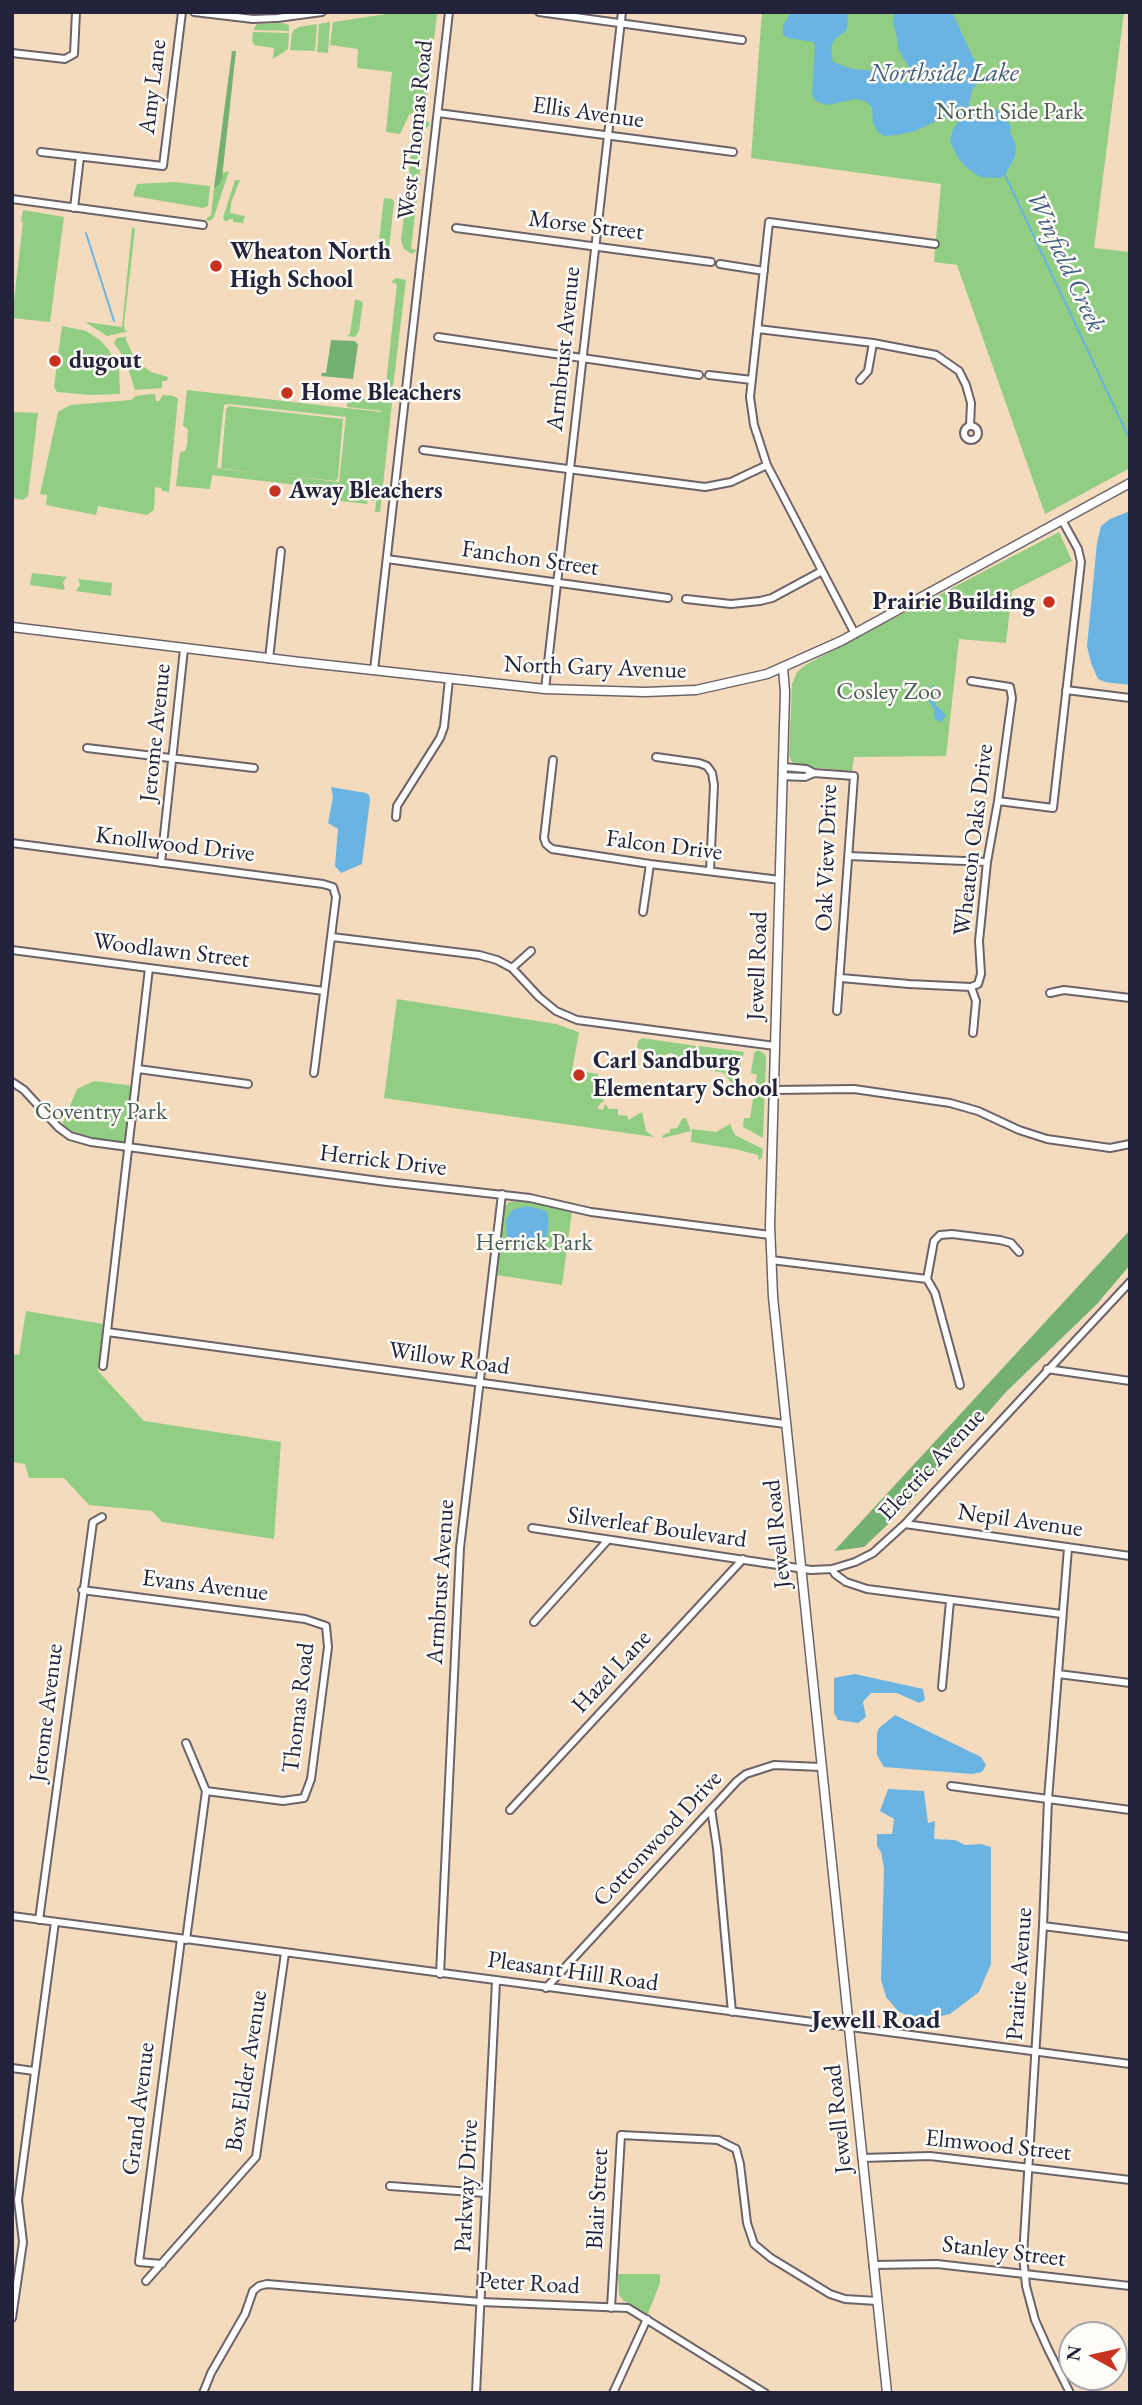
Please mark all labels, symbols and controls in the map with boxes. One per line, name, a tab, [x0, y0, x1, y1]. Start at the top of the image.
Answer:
street label: Amy Lane	[133, 38, 173, 136]
street label: West Thomas Road	[392, 39, 440, 221]
water label: Northside Lake	[869, 58, 1019, 90]
street label: Ellis Avenue	[530, 91, 646, 135]
park label: North Side Park	[936, 98, 1084, 126]
water label: Winfield Creek	[1019, 187, 1111, 337]
street label: Morse Street	[527, 205, 645, 247]
place label: Wheaton North High School	[230, 238, 391, 294]
marker: Wheaton North High School	[208, 258, 224, 274]
street label: Armbrust Avenue	[541, 265, 587, 433]
place label: dugout	[69, 347, 141, 375]
marker: dugout	[47, 353, 63, 369]
place label: Home Bleachers	[301, 379, 461, 407]
marker: Home Bleachers	[279, 385, 295, 401]
place label: Away Bleachers	[289, 477, 443, 505]
marker: Away Bleachers	[267, 483, 283, 499]
street label: Fanchon Street	[460, 535, 600, 583]
place label: Prairie Building	[872, 588, 1035, 616]
marker: Prairie Building	[1041, 594, 1057, 610]
street label: North Gary Avenue	[503, 650, 687, 686]
street label: Jerome Avenue	[134, 662, 178, 804]
park label: Cosley Zoo	[836, 678, 942, 706]
street label: Wheaton Oaks Drive	[948, 742, 1000, 938]
street label: Oak View Drive	[810, 784, 844, 932]
street label: Knollwood Drive	[94, 821, 256, 869]
street label: Falcon Drive	[604, 825, 724, 867]
street label: Jewell Road	[742, 911, 774, 1021]
street label: Woodlawn Street	[91, 927, 251, 975]
place label: Carl Sandburg Elementary School	[593, 1047, 778, 1103]
marker: Carl Sandburg Elementary School	[571, 1067, 587, 1083]
park label: Coventry Park	[35, 1098, 167, 1126]
street label: Herrick Drive	[318, 1139, 448, 1183]
park label: Herrick Park	[475, 1229, 593, 1257]
street label: Willow Road	[387, 1336, 511, 1382]
street label: Electric Avenue	[873, 1403, 991, 1527]
street label: Jewell Road	[758, 1478, 798, 1590]
street label: Nepil Avenue	[956, 1498, 1084, 1544]
street label: Armbrust Avenue	[421, 1499, 461, 1665]
street label: Silverleaf Boulevard	[565, 1501, 749, 1555]
street label: Evans Avenue	[140, 1564, 270, 1608]
street label: Hazel Lane	[566, 1624, 658, 1720]
street label: Thomas Road	[277, 1641, 321, 1775]
street label: Jerome Avenue	[24, 1642, 70, 1784]
street label: Cottonwood Drive	[588, 1765, 728, 1913]
street label: Prairie Avenue	[1001, 1906, 1039, 2042]
street label: Pleasant Hill Road	[486, 1946, 660, 1998]
street label: Box Elder Avenue	[220, 1988, 274, 2154]
district label: Jewell Road	[811, 2005, 941, 2037]
street label: Grand Avenue	[117, 2041, 161, 2177]
street label: Jewell Road	[819, 2063, 859, 2175]
street label: Parkway Drive	[449, 2119, 485, 2253]
street label: Elmwood Street	[924, 2124, 1072, 2168]
street label: Blair Street	[581, 2148, 615, 2250]
street label: Stanley Street	[941, 2230, 1067, 2274]
street label: Peter Road	[478, 2267, 580, 2301]
north arrow	[1058, 2321, 1128, 2391]
text: N	[1060, 2344, 1087, 2363]

